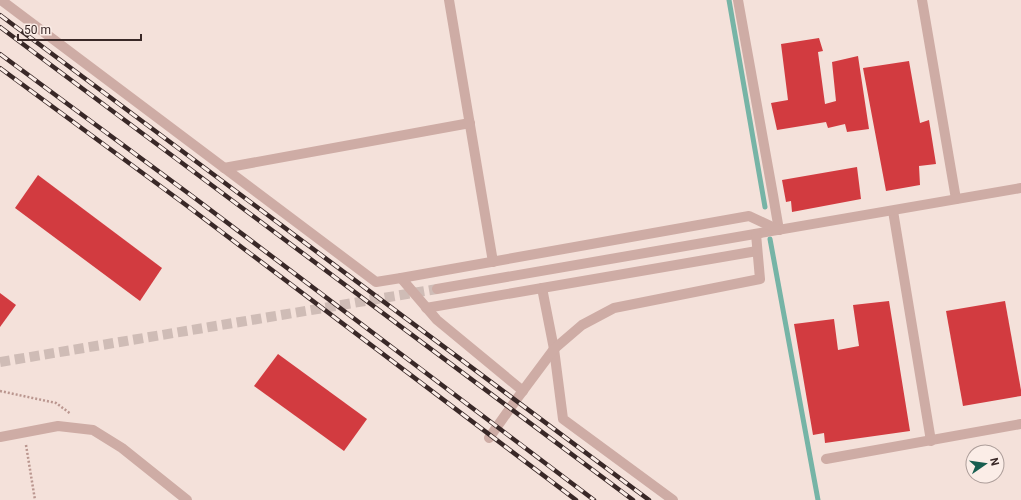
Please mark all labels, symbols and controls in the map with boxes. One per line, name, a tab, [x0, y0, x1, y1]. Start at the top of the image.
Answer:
scale bar	[18, 16, 141, 42]
text: 50 m	[24, 23, 51, 37]
north arrow	[965, 444, 1005, 484]
text: N	[987, 457, 1002, 467]

